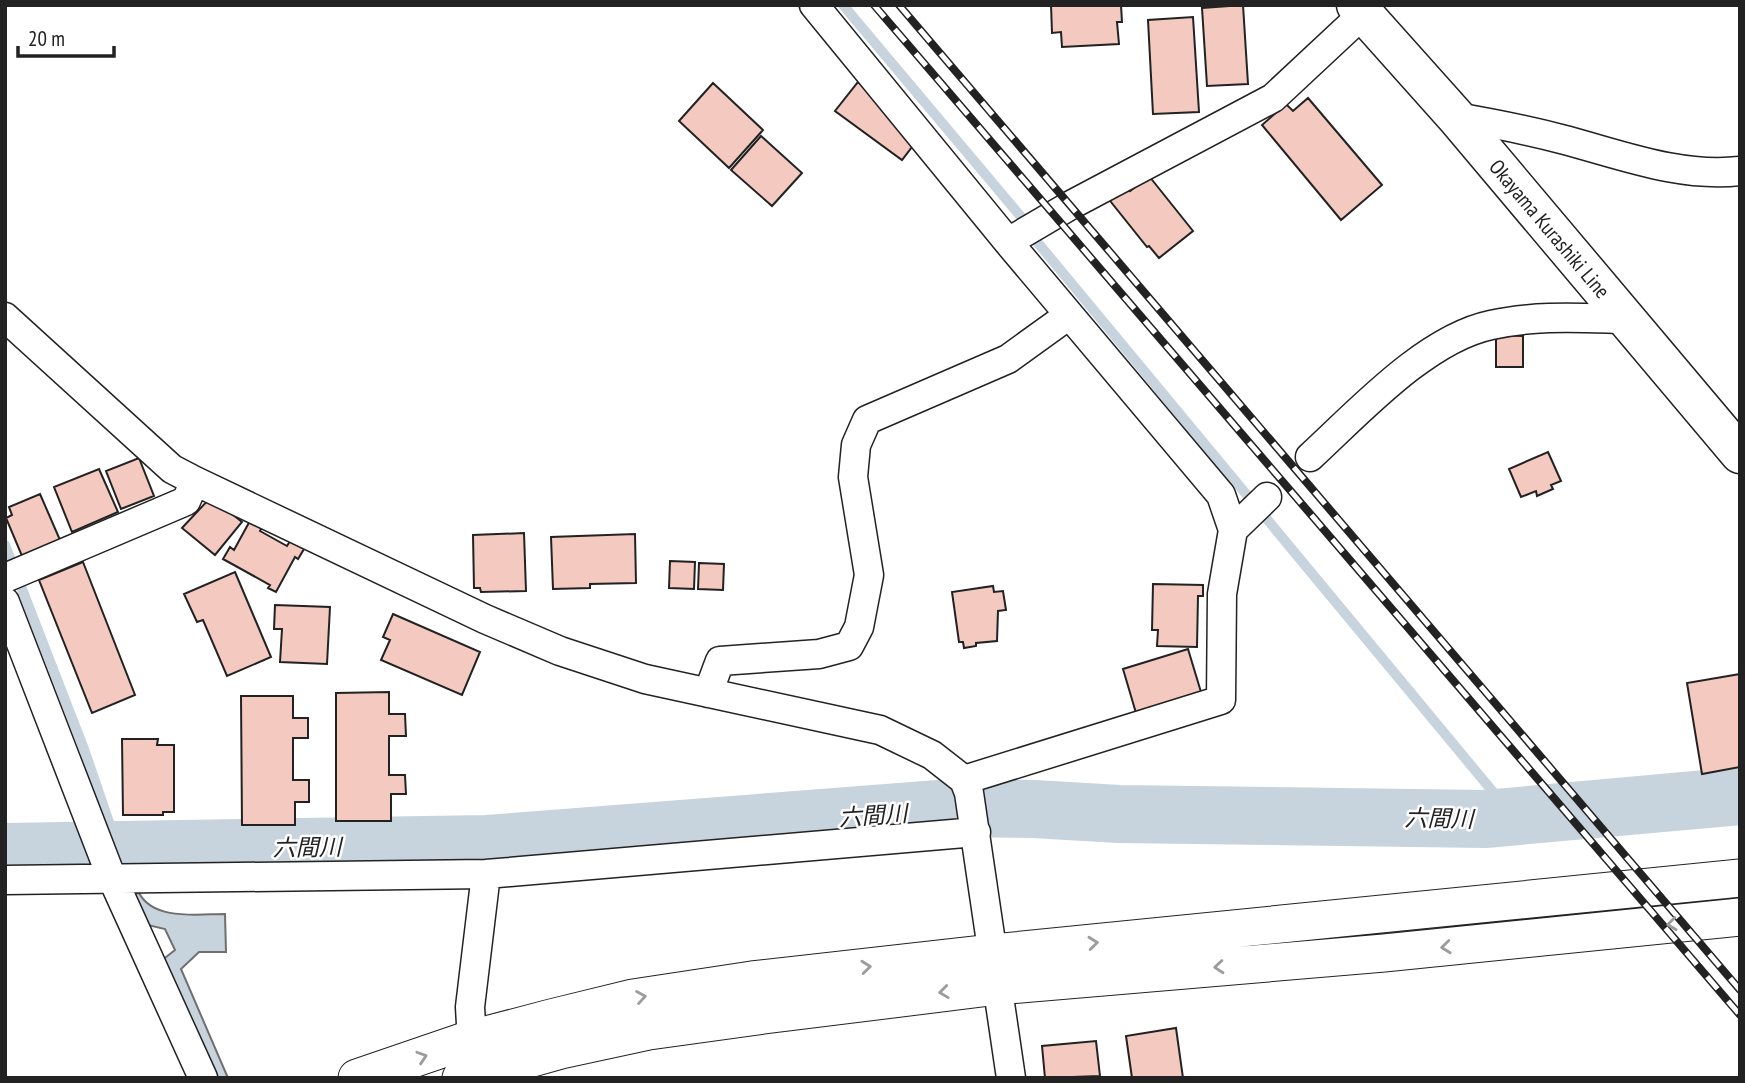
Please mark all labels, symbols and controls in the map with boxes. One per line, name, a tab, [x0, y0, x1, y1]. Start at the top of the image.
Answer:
scale bar	[18, 14, 114, 58]
text: 20 m	[28, 25, 65, 52]
street label: Okayama Kurashiki Line	[1484, 154, 1616, 304]
water label: 六間川	[838, 798, 911, 832]
water label: 六間川	[1404, 803, 1477, 833]
water label: 六間川	[272, 832, 345, 862]
one-way arrow	[1666, 916, 1677, 931]
one-way arrow	[1087, 936, 1099, 951]
one-way arrow	[1440, 939, 1451, 954]
one-way arrow	[1213, 959, 1224, 974]
one-way arrow	[861, 960, 872, 975]
one-way arrow	[938, 985, 949, 1000]
one-way arrow	[635, 990, 647, 1005]
one-way arrow	[415, 1051, 427, 1065]

